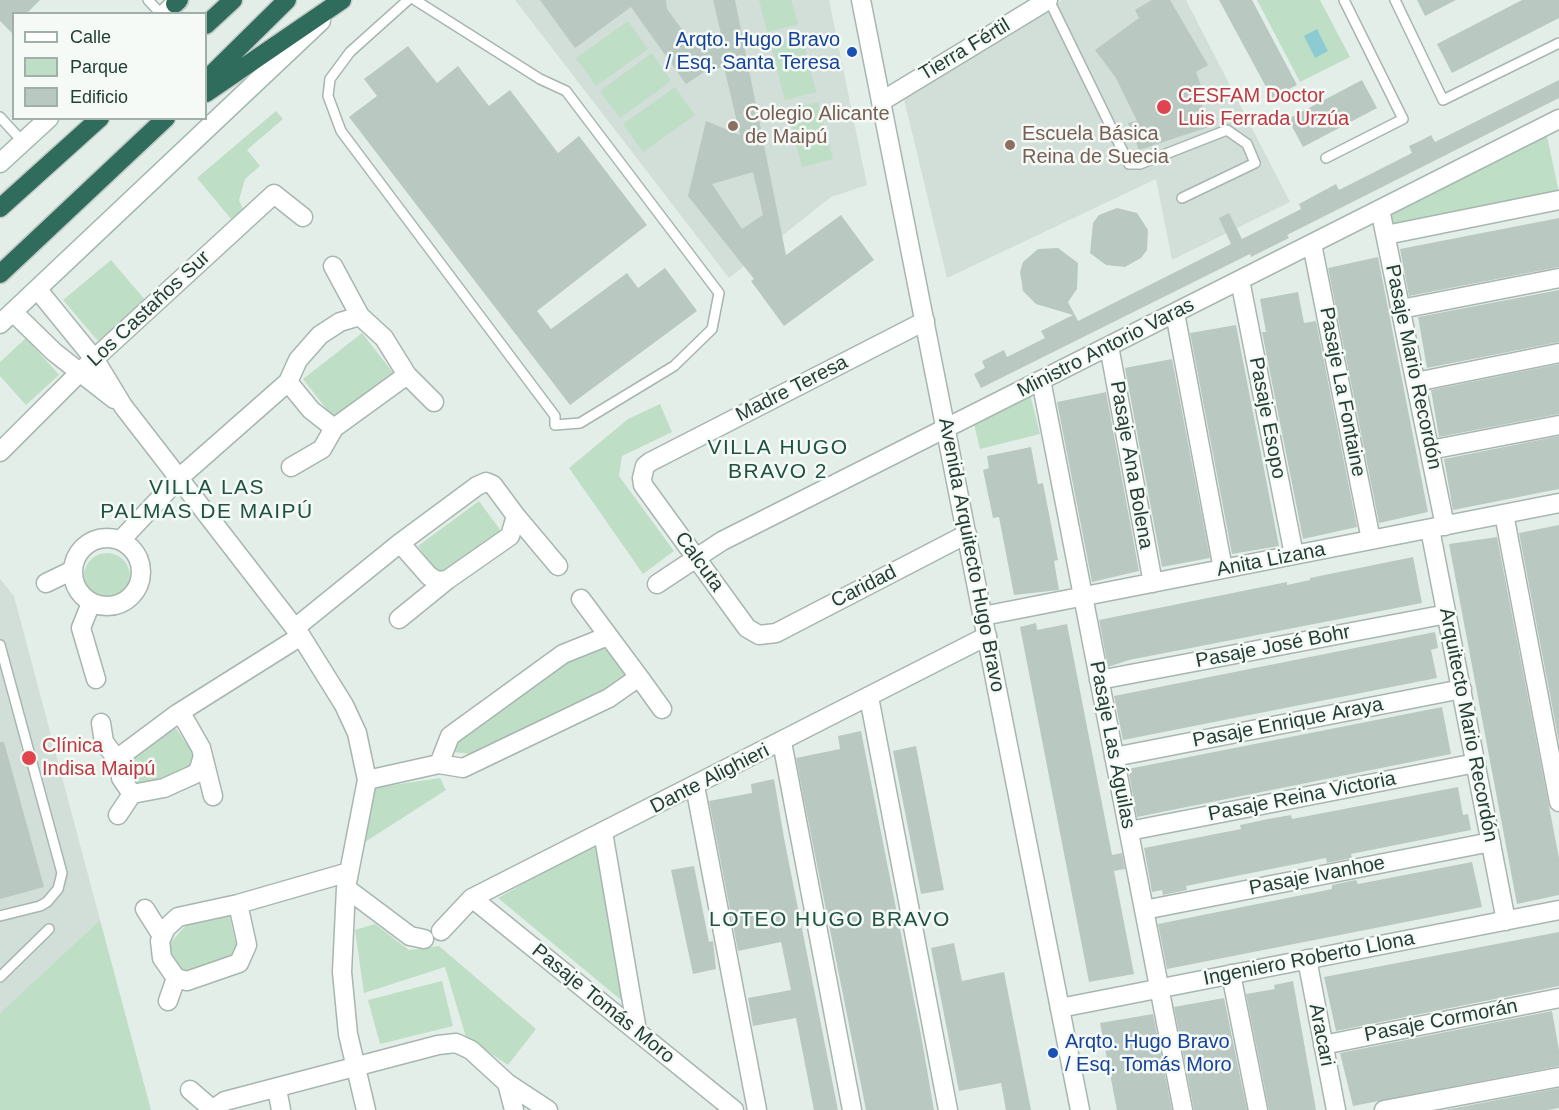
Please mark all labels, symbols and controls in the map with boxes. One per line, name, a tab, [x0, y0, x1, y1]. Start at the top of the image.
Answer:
legend	[12, 12, 207, 120]
street label: Tierra Fértil	[915, 14, 1015, 86]
text: Calle	[70, 27, 111, 47]
place label: Arqto. Hugo Bravo / Esq. Santa Teresa	[665, 28, 840, 75]
marker: Arqto. Hugo Bravo / Esq. Santa Teresa	[845, 45, 859, 59]
text: Parque	[70, 57, 128, 77]
place label: CESFAM Doctor Luis Ferrada Urzúa	[1178, 84, 1349, 131]
text: Edificio	[70, 87, 128, 107]
marker: CESFAM Doctor Luis Ferrada Urzúa	[1155, 98, 1173, 116]
place label: Colegio Alicante de Maipú	[745, 102, 890, 149]
marker: Colegio Alicante de Maipú	[726, 119, 740, 133]
place label: Escuela Básica Reina de Suecia	[1022, 122, 1169, 169]
marker: Escuela Básica Reina de Suecia	[1003, 138, 1017, 152]
street label: Los Castaños Sur	[83, 246, 215, 372]
street label: Pasaje Mario Recordón	[1380, 262, 1446, 472]
street label: Ministro Antorio Varas	[1014, 293, 1198, 403]
street label: Pasaje La Fontaine	[1314, 305, 1370, 479]
street label: Madre Teresa	[732, 351, 852, 427]
street label: Pasaje Esopo	[1243, 355, 1291, 481]
street label: Pasaje Ana Bolena	[1104, 379, 1158, 551]
street label: Avenida Arquitecto Hugo Bravo	[933, 416, 1009, 694]
district label: VILLA HUGO BRAVO 2	[707, 435, 849, 485]
district label: VILLA LAS PALMAS DE MAIPÚ	[100, 475, 314, 525]
street label: Calcuta	[669, 528, 729, 596]
street label: Anita Lizana	[1215, 538, 1327, 582]
street label: Caridad	[827, 560, 901, 614]
street label: Arquitecto Mario Recordón	[1434, 606, 1502, 844]
street label: Pasaje José Bohr	[1194, 620, 1352, 674]
street label: Pasaje Las Águilas	[1084, 659, 1140, 831]
street label: Pasaje Enrique Araya	[1191, 693, 1385, 753]
place label: Clínica Indisa Maipú	[42, 734, 155, 781]
street label: Dante Alighieri	[647, 739, 773, 819]
marker: Clínica Indisa Maipú	[20, 749, 38, 767]
street label: Pasaje Reina Victoria	[1206, 767, 1398, 827]
street label: Pasaje Ivanhoe	[1247, 851, 1387, 901]
district label: LOTEO HUGO BRAVO	[709, 907, 951, 933]
street label: Ingeniero Roberto Llona	[1201, 927, 1417, 991]
street label: Pasaje Tomás Moro	[527, 939, 679, 1069]
street label: Pasaje Cormorán	[1362, 994, 1520, 1048]
street label: Aracari	[1303, 1002, 1339, 1068]
place label: Arqto. Hugo Bravo / Esq. Tomás Moro	[1065, 1030, 1232, 1077]
marker: Arqto. Hugo Bravo / Esq. Tomás Moro	[1046, 1046, 1060, 1060]

